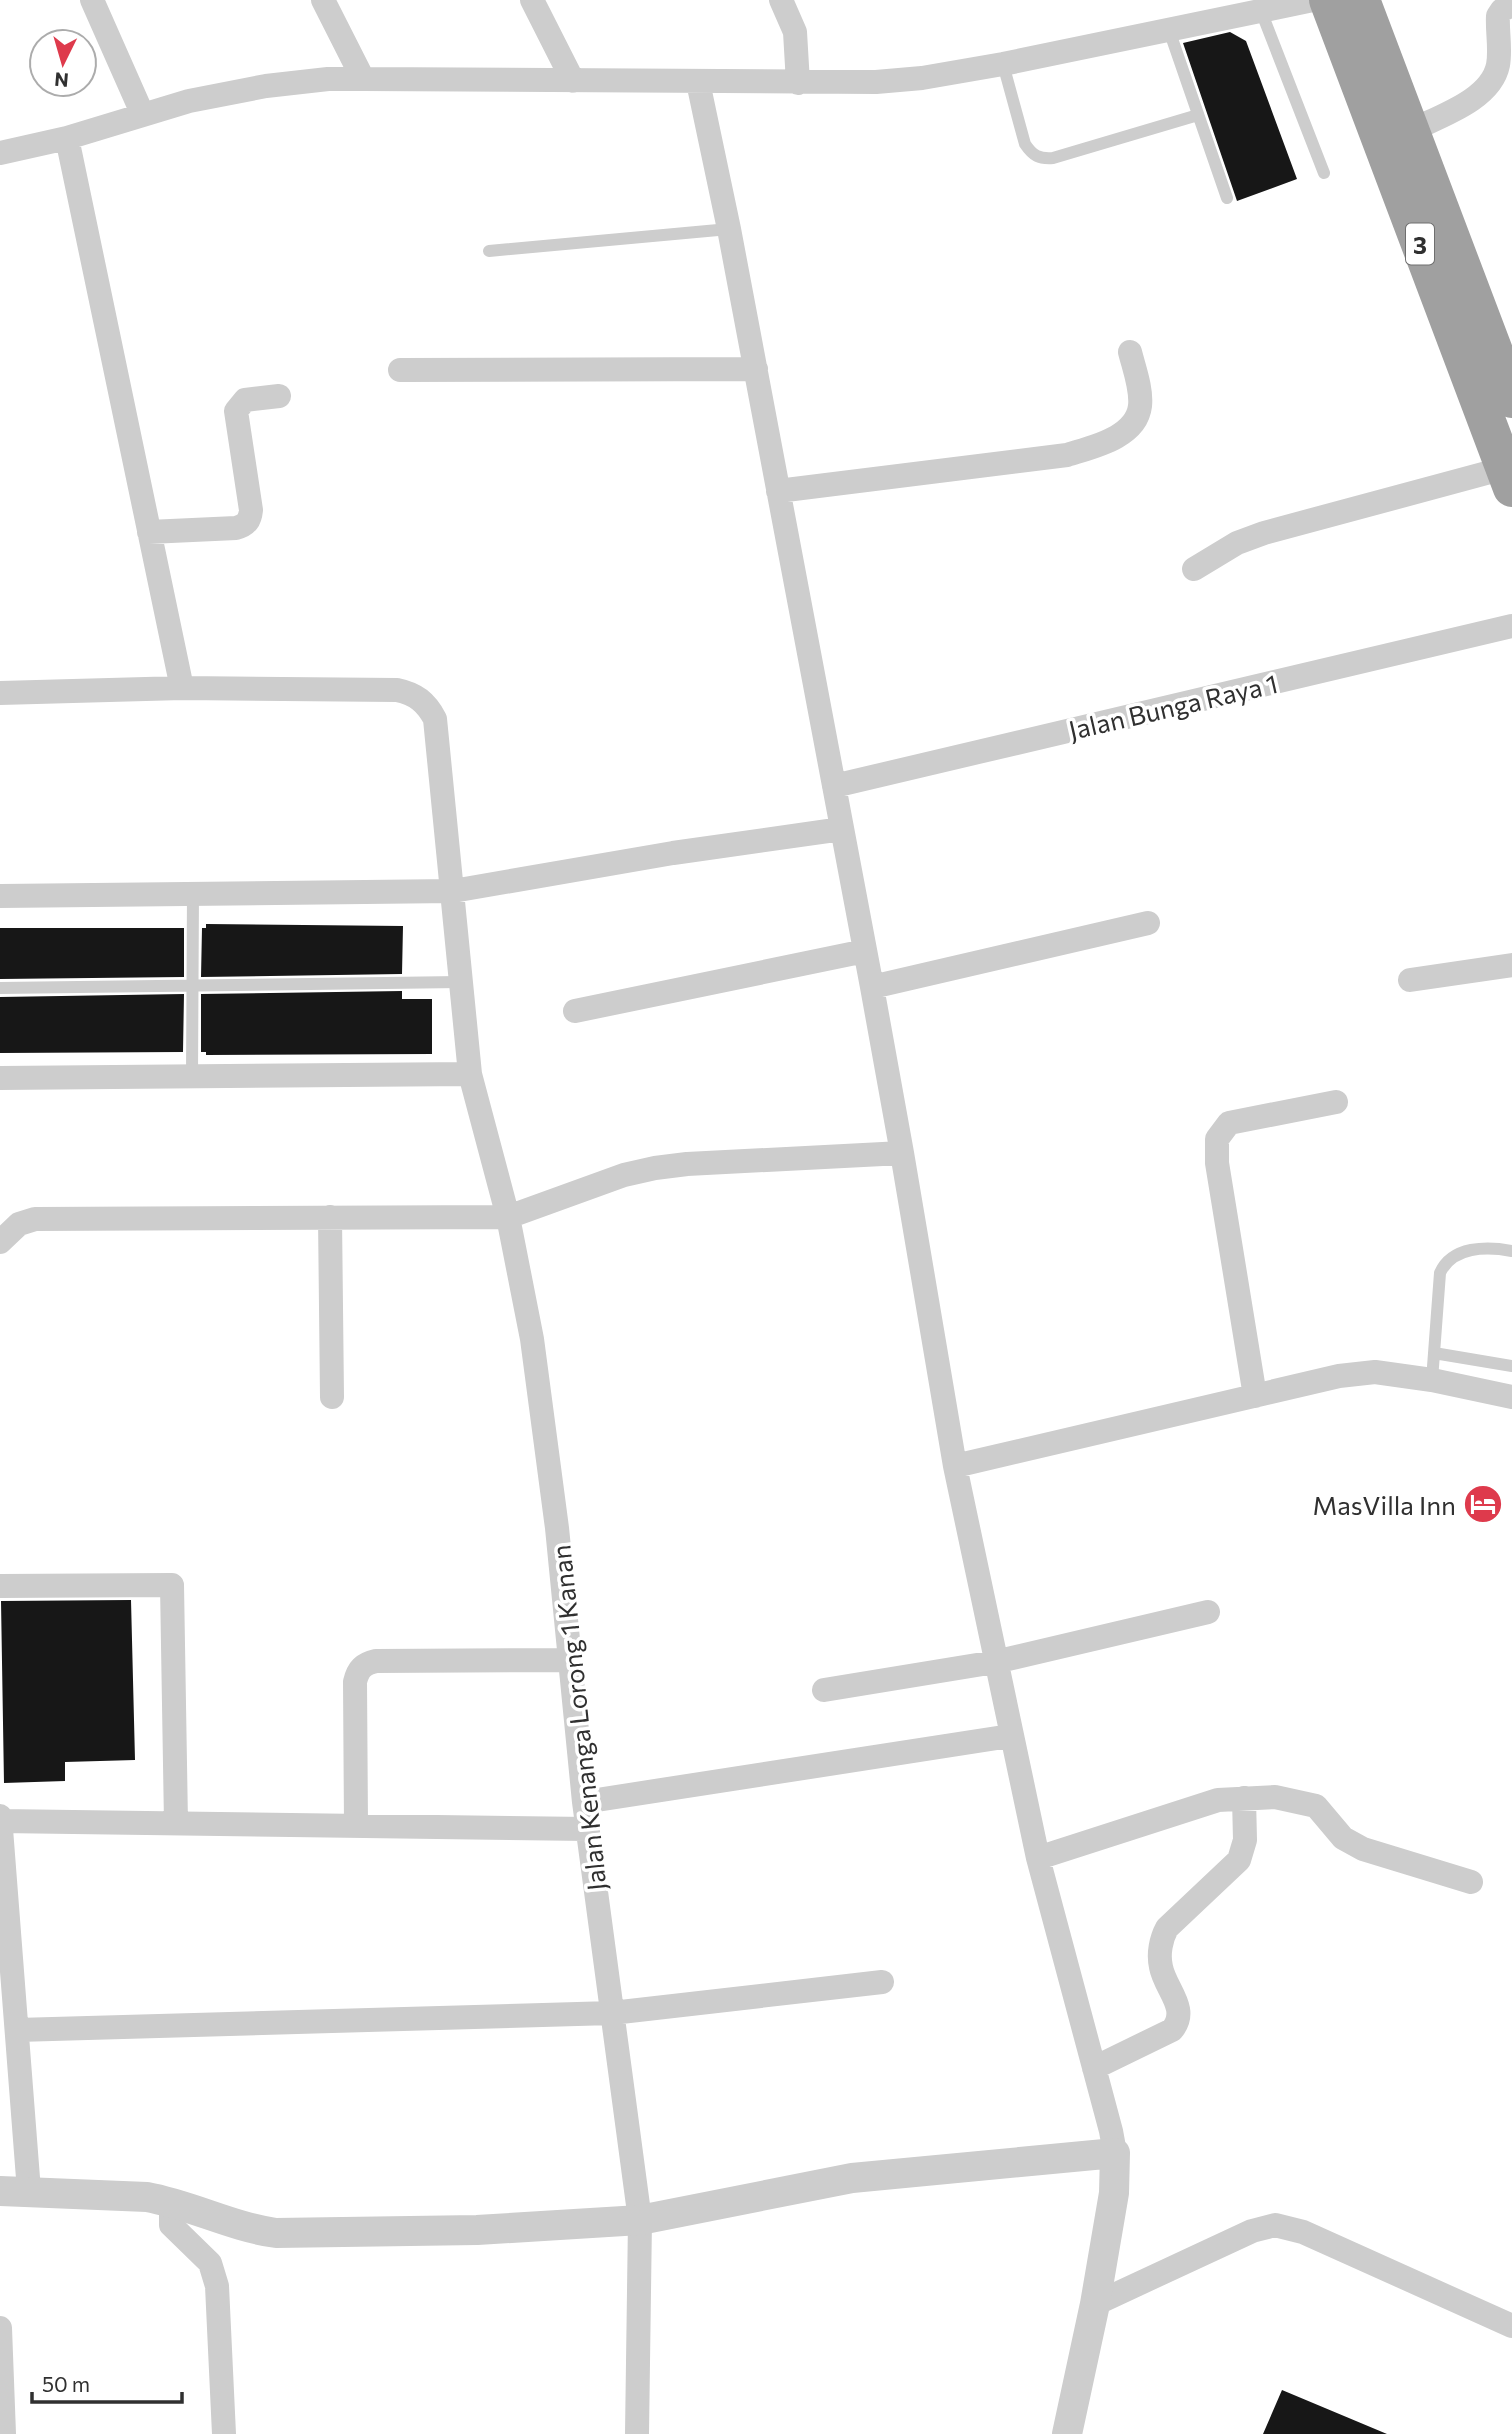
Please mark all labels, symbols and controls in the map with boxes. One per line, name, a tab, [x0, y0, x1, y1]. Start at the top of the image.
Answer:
north arrow	[28, 28, 98, 98]
text: N	[53, 68, 70, 93]
road number: 3	[1406, 224, 1434, 264]
street label: Jalan Bunga Raya 1	[1066, 667, 1280, 745]
hotel icon: MasVilla Inn	[1462, 1483, 1504, 1525]
place label: MasVilla Inn	[1313, 1489, 1456, 1520]
street label: Jalan Kenanga Lorong 1 Kanan	[544, 1543, 612, 1893]
scale bar	[32, 2360, 182, 2404]
text: 50 m	[42, 2371, 90, 2396]

